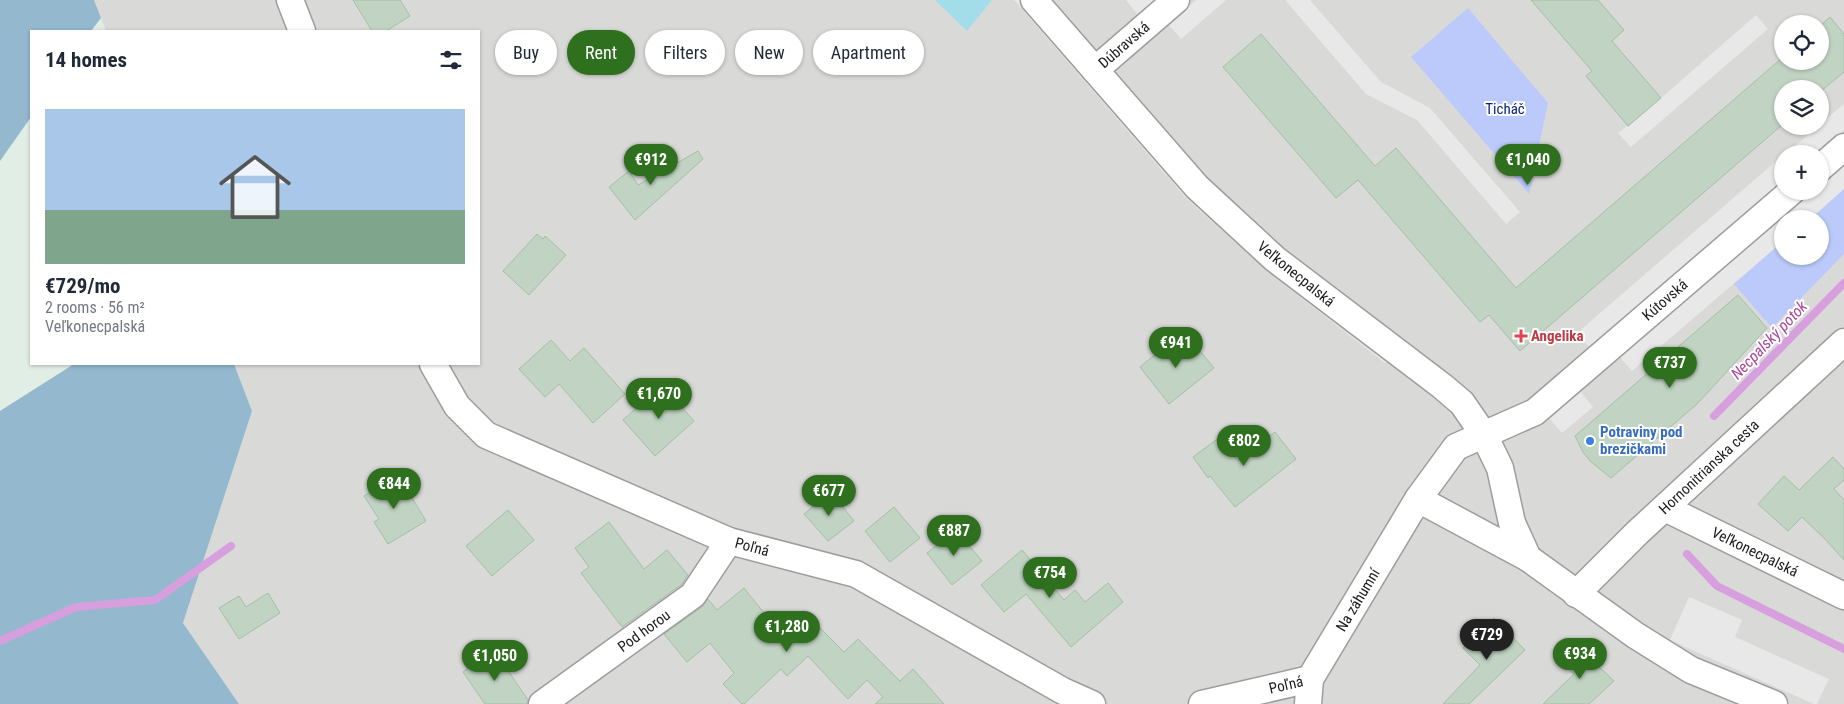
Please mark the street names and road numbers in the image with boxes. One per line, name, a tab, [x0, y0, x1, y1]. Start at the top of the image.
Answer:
street label: Dúbravská	[1095, 18, 1153, 72]
street label: Veľkonecpalská	[1254, 237, 1338, 311]
street label: Kútovská	[1639, 275, 1691, 325]
street label: Hornonitrianska cesta	[1655, 416, 1763, 518]
street label: Veľkonecpalská	[1709, 523, 1801, 581]
street label: Poľná	[733, 534, 771, 560]
street label: Na záhumní	[1332, 564, 1385, 635]
street label: Pod horou	[614, 606, 674, 656]
street label: Poľná	[1267, 672, 1305, 698]

